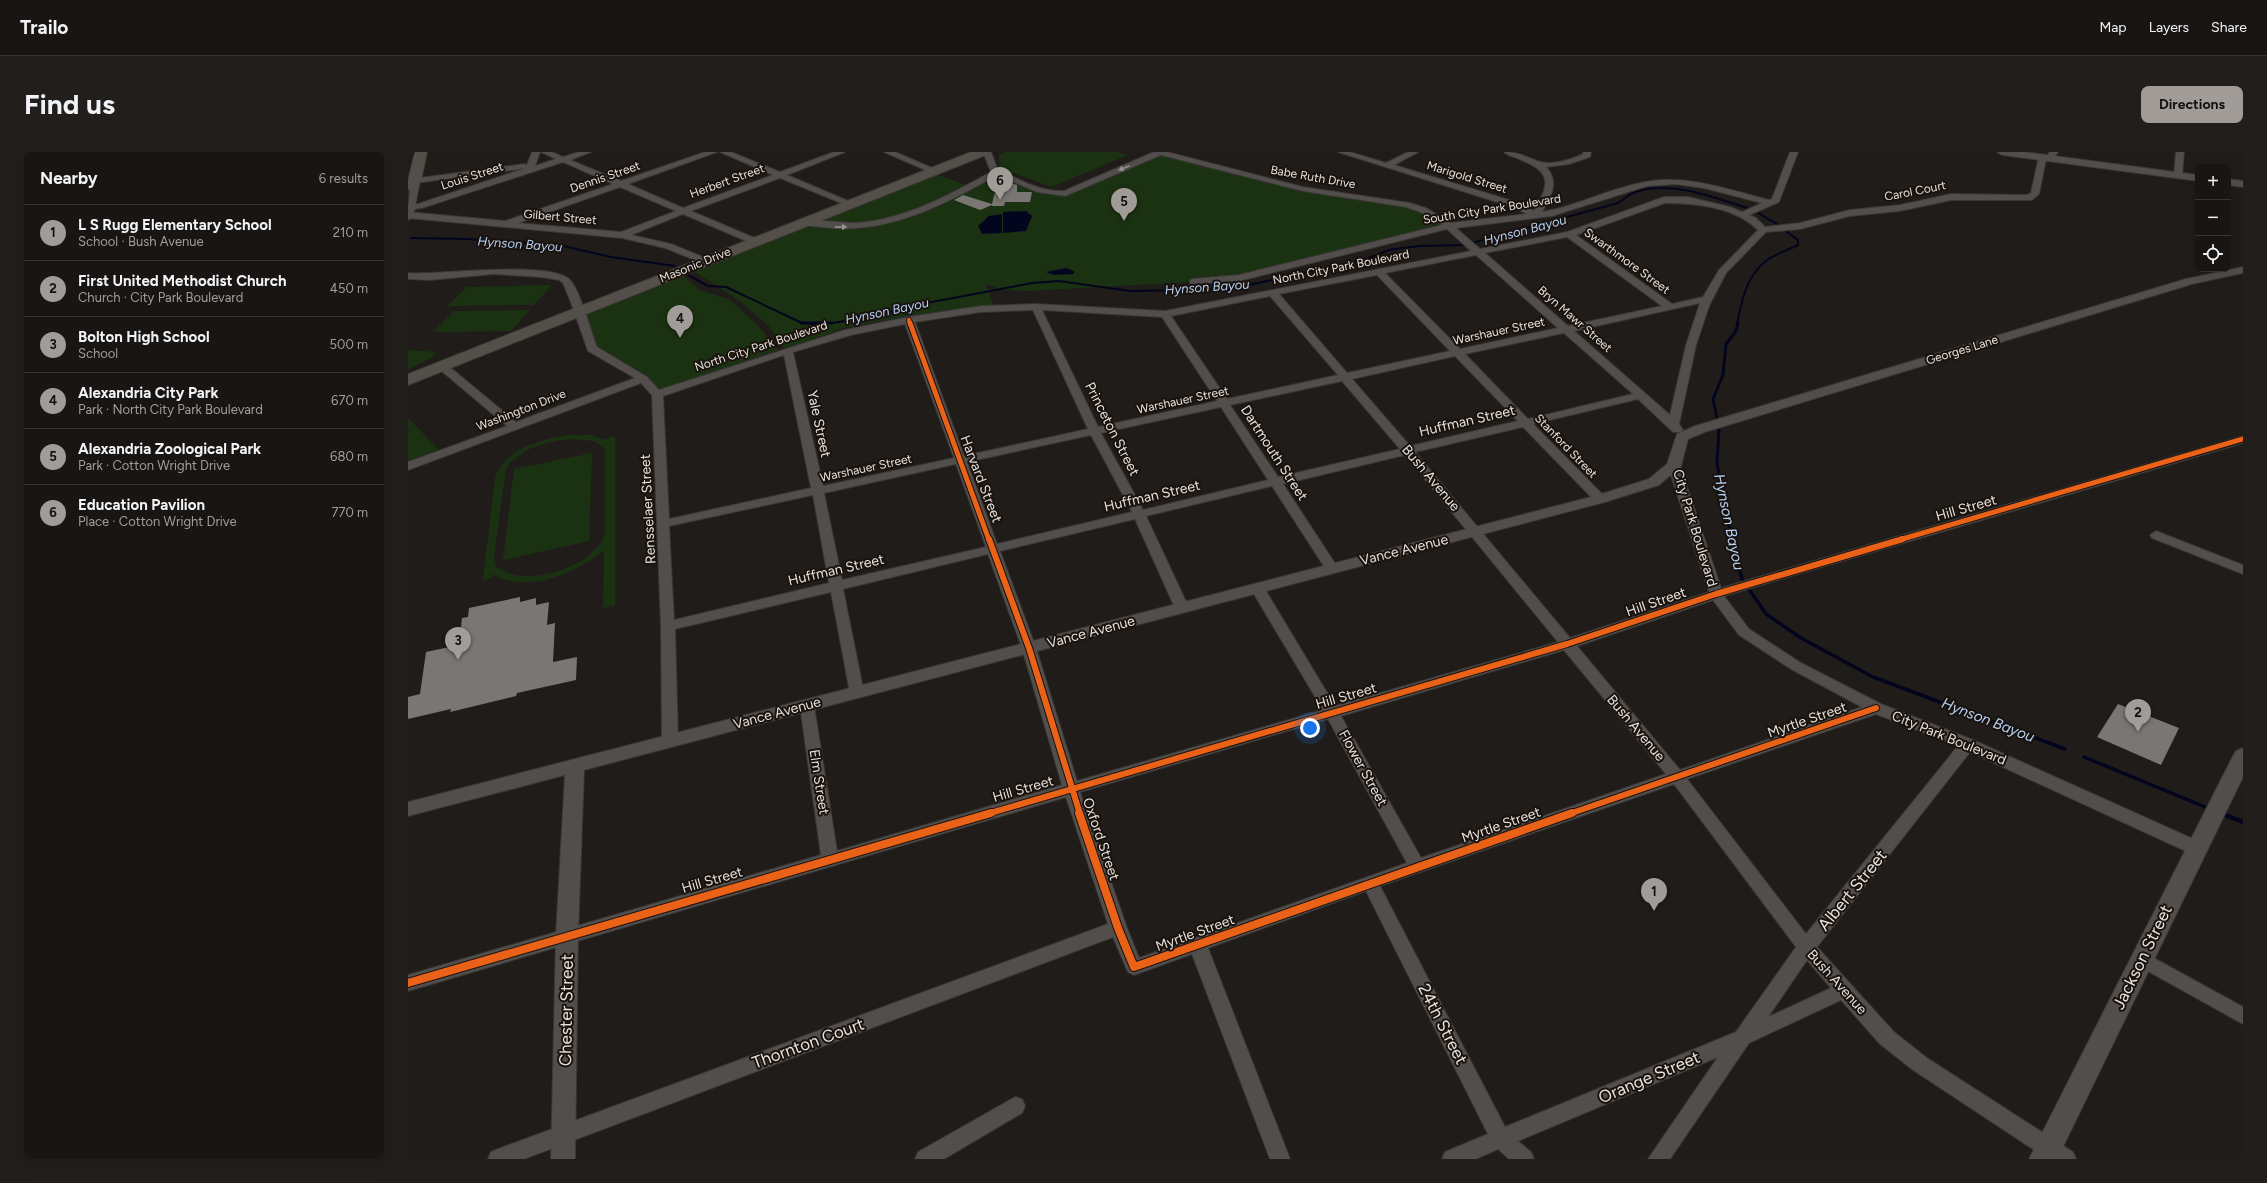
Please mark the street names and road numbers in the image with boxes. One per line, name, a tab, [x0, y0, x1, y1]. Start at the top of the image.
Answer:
street label: Dennis Street	[568, 158, 642, 196]
street label: Marigold Street	[1425, 158, 1509, 196]
street label: Louis Street	[439, 159, 505, 193]
street label: Herbert Street	[688, 161, 767, 201]
street label: Babe Ruth Drive	[1269, 163, 1357, 191]
street label: Carol Court	[1883, 178, 1947, 204]
street label: South City Park Boulevard	[1422, 191, 1562, 227]
street label: Gilbert Street	[523, 207, 598, 227]
street label: Swarthmore Street	[1581, 225, 1673, 297]
street label: Masonic Drive	[657, 244, 733, 286]
street label: North City Park Boulevard	[1272, 247, 1410, 287]
street label: Bryn Mawr Street	[1535, 283, 1615, 355]
street label: Warshauer Street	[1452, 314, 1547, 348]
street label: North City Park Boulevard	[693, 318, 829, 374]
street label: Georges Lane	[1924, 332, 2000, 368]
street label: Princeton Street	[1081, 379, 1143, 479]
street label: Warshauer Street	[1136, 383, 1231, 417]
street label: Washington Drive	[474, 386, 568, 434]
street label: Yale Street	[804, 389, 834, 459]
street label: Dartmouth Street	[1237, 402, 1311, 504]
street label: Huffman Street	[1417, 402, 1517, 440]
street label: Stanford Street	[1532, 411, 1600, 481]
street label: Harvard Street	[957, 433, 1005, 525]
street label: Bush Avenue	[1398, 441, 1464, 515]
street label: Warshauer Street	[819, 451, 914, 485]
street label: Rensselaer Street	[637, 454, 659, 564]
street label: City Park Boulevard	[1669, 467, 1721, 589]
street label: Huffman Street	[1102, 477, 1202, 515]
street label: Hill Street	[1934, 491, 1998, 525]
street label: Vance Avenue	[1358, 531, 1450, 569]
street label: Huffman Street	[786, 551, 886, 589]
street label: Hill Street	[1624, 584, 1688, 620]
street label: Vance Avenue	[1045, 612, 1137, 652]
street label: Hill Street	[1314, 679, 1378, 713]
street label: Bush Avenue	[1603, 691, 1669, 765]
street label: Vance Avenue	[731, 693, 823, 733]
street label: Myrtle Street	[1765, 699, 1849, 741]
street label: City Park Boulevard	[1889, 707, 2009, 769]
street label: Flower Street	[1335, 727, 1391, 809]
street label: Elm Street	[805, 748, 833, 816]
street label: Hill Street	[991, 772, 1055, 806]
street label: Oxford Street	[1079, 795, 1123, 883]
street label: Myrtle Street	[1459, 804, 1543, 846]
street label: Albert Street	[1813, 845, 1891, 935]
street label: Hill Street	[680, 863, 744, 897]
street label: Jackson Street	[2108, 901, 2176, 1013]
street label: Myrtle Street	[1153, 911, 1237, 955]
street label: Bush Avenue	[1803, 946, 1871, 1018]
street label: Chester Street	[555, 954, 577, 1066]
street label: 24th Street	[1414, 980, 1472, 1068]
street label: Thornton Court	[749, 1013, 867, 1073]
street label: Orange Street	[1595, 1047, 1703, 1107]

